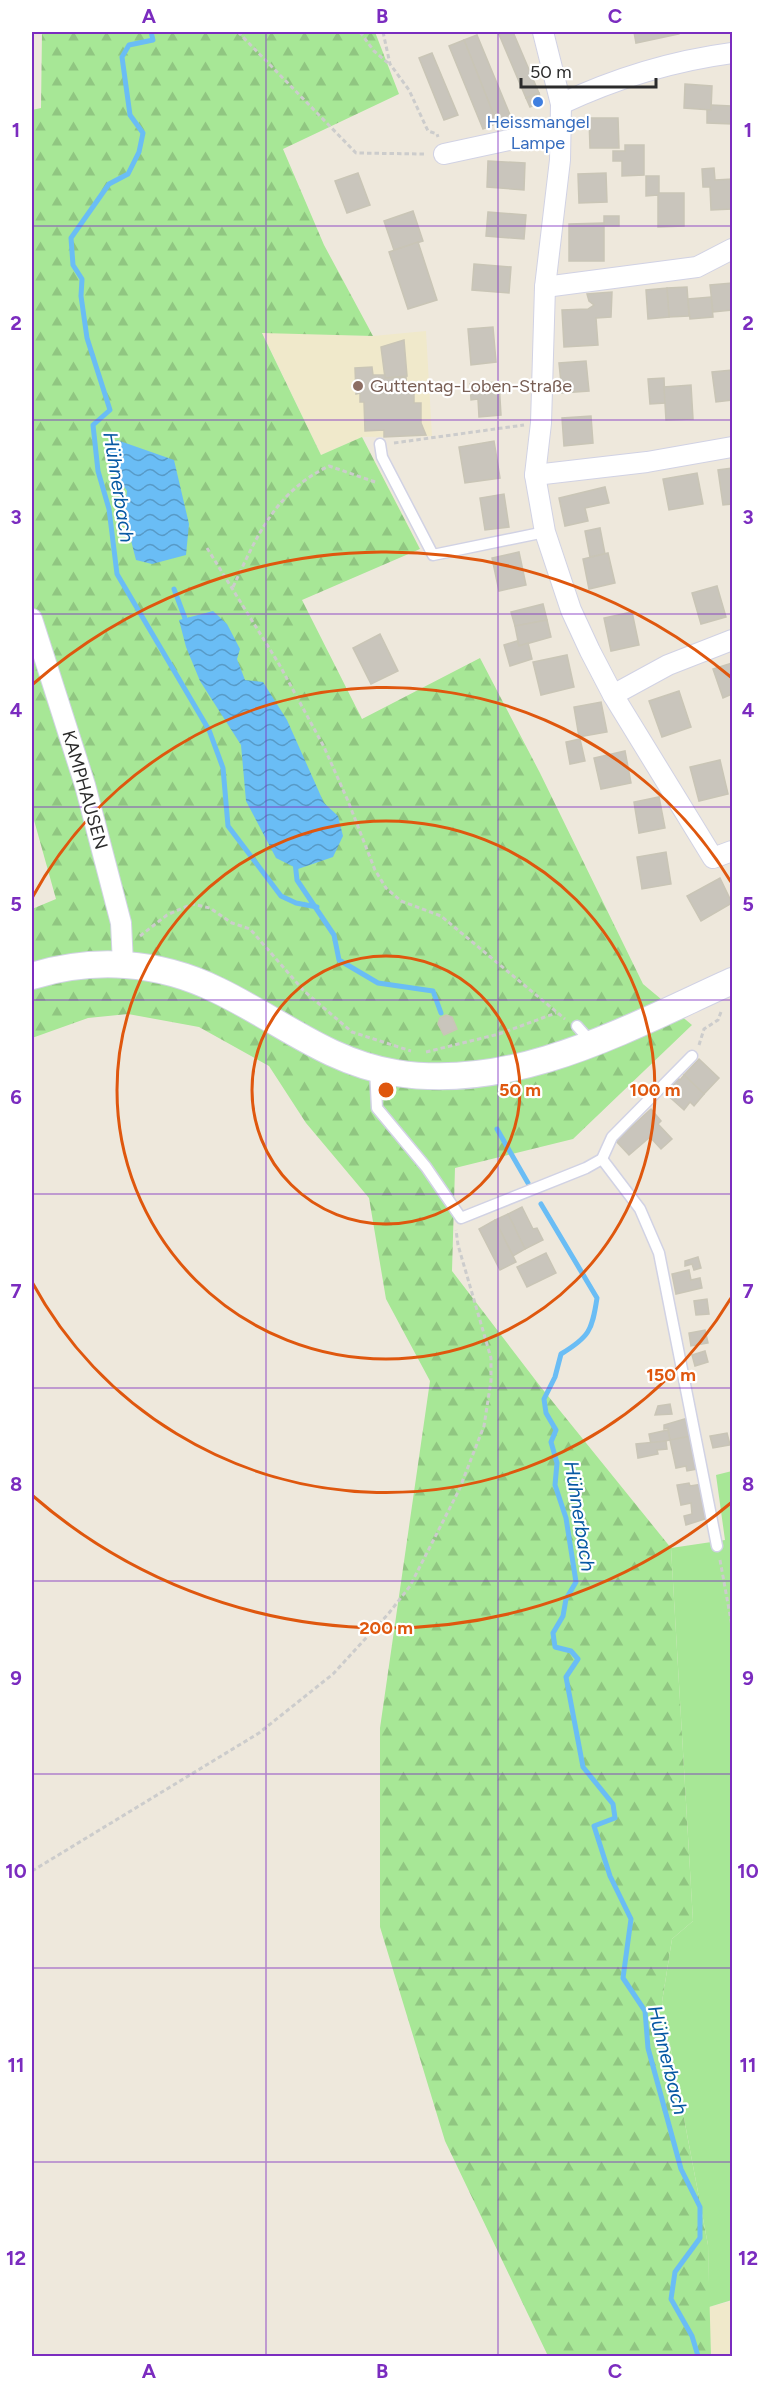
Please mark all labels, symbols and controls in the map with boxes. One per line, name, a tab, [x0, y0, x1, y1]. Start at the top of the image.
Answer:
text: A	[142, 4, 157, 28]
text: B	[376, 4, 388, 28]
text: C	[608, 4, 622, 28]
scale bar	[521, 51, 656, 89]
text: 50 m	[530, 61, 572, 83]
marker: Heissmangel Lampe	[531, 95, 545, 109]
place label: Heissmangel Lampe	[486, 111, 590, 154]
text: 1	[12, 118, 20, 142]
text: 1	[744, 118, 752, 142]
text: 2	[10, 311, 22, 335]
text: 2	[742, 311, 754, 335]
place label: Guttentag-Loben-Straße	[370, 375, 572, 397]
marker: Guttentag-Loben-Straße	[351, 379, 365, 393]
water label: Hühnerbach	[98, 430, 140, 544]
text: 3	[10, 505, 22, 529]
text: 3	[742, 505, 754, 529]
text: 4	[10, 698, 23, 722]
text: 4	[742, 698, 755, 722]
street label: KAMPHAUSEN	[57, 728, 113, 852]
text: 5	[10, 892, 22, 916]
text: 5	[742, 892, 754, 916]
text: 50 m	[499, 1079, 541, 1101]
text: 100 m	[630, 1079, 680, 1101]
centre of rings	[376, 1080, 396, 1100]
text: 6	[10, 1085, 22, 1109]
text: 6	[742, 1085, 754, 1109]
text: 7	[10, 1279, 22, 1303]
text: 7	[742, 1279, 754, 1303]
text: 150 m	[646, 1364, 696, 1386]
water label: Hühnerbach	[559, 1459, 601, 1573]
text: 8	[10, 1472, 22, 1496]
text: 8	[742, 1472, 754, 1496]
text: 200 m	[359, 1617, 413, 1639]
text: 9	[10, 1666, 22, 1690]
text: 9	[742, 1666, 754, 1690]
text: 10	[5, 1859, 27, 1883]
text: 10	[737, 1859, 759, 1883]
water label: Hühnerbach	[643, 2003, 693, 2117]
text: 11	[8, 2053, 24, 2077]
text: 11	[740, 2053, 756, 2077]
text: 12	[6, 2246, 26, 2270]
text: 12	[738, 2246, 758, 2270]
text: A	[142, 2359, 157, 2383]
text: B	[376, 2359, 388, 2383]
text: C	[608, 2359, 622, 2383]

